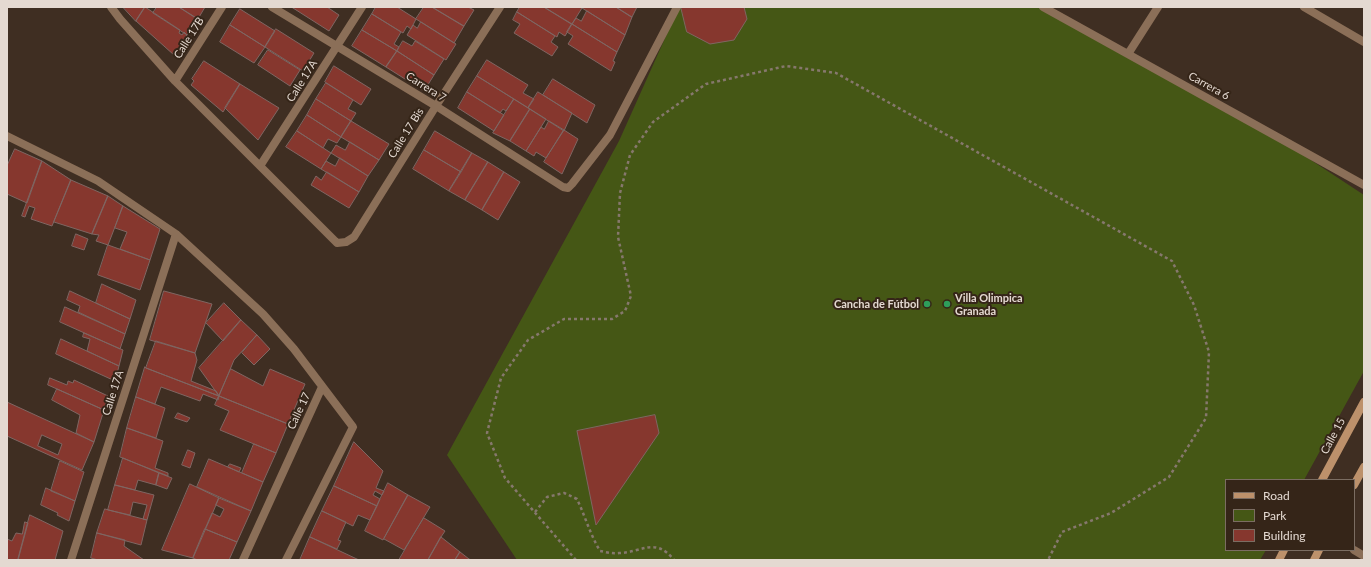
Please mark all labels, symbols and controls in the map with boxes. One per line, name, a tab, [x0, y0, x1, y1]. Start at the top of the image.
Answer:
street label: Calle 17B	[171, 15, 207, 61]
street label: Calle 17A	[284, 58, 320, 104]
street label: Carrera 7	[403, 69, 449, 105]
street label: Carrera 6	[1186, 69, 1232, 103]
street label: Calle 17 Bis	[385, 106, 427, 160]
place label: Villa Olimpica Granada	[955, 291, 1023, 317]
place label: Cancha de Fútbol	[834, 297, 919, 311]
marker: Cancha de Fútbol	[922, 299, 932, 309]
marker: Villa Olimpica Granada	[942, 299, 952, 309]
street label: Calle 17A	[99, 369, 127, 417]
street label: Calle 17	[285, 390, 313, 432]
street label: Calle 15	[1318, 416, 1348, 456]
legend	[1225, 479, 1355, 551]
text: Road	[1263, 488, 1290, 503]
text: Park	[1263, 508, 1286, 523]
text: Building	[1263, 528, 1306, 543]

